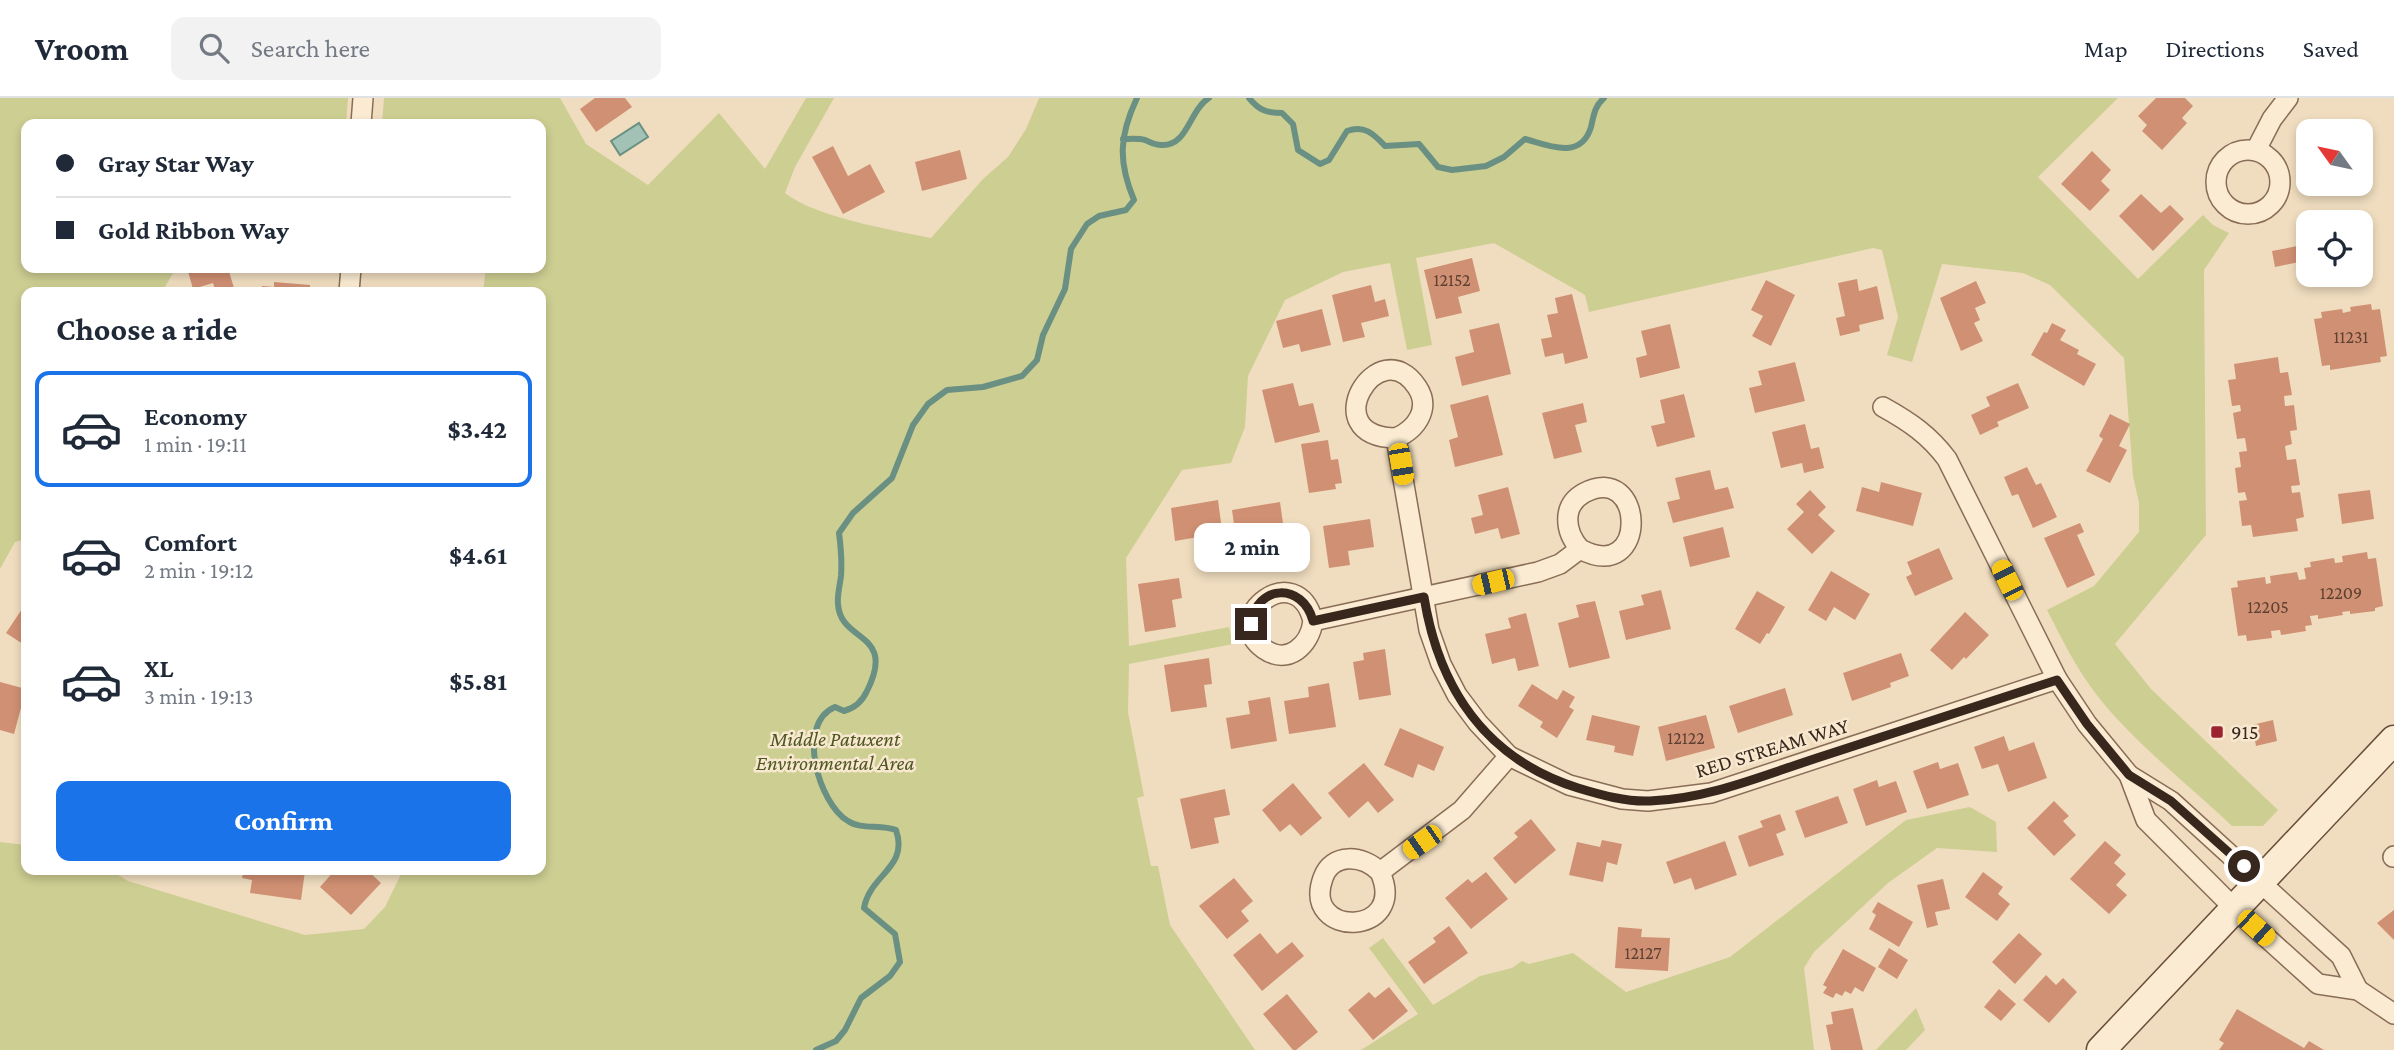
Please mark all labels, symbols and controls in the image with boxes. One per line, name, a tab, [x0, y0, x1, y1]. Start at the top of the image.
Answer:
search box	[171, 17, 661, 80]
icon: search	[195, 29, 233, 67]
text: Vroom	[35, 30, 129, 67]
text: Search here	[251, 34, 370, 63]
text: Map	[2084, 35, 2128, 62]
text: Directions	[2166, 35, 2265, 62]
text: Saved	[2303, 35, 2359, 62]
north arrow	[2296, 119, 2373, 196]
map controls	[2296, 119, 2373, 287]
text: Gray Star Way	[98, 149, 254, 178]
button: locate	[2296, 210, 2373, 287]
text: Gold Ribbon Way	[98, 216, 289, 245]
house number: 12152	[1433, 270, 1471, 290]
text: Choose a ride	[56, 311, 237, 347]
house number: 11231	[2333, 327, 2369, 347]
icon: car	[60, 398, 123, 461]
text: Economy	[144, 402, 247, 431]
text: $3.42	[448, 415, 507, 444]
text: 1 min · 19:11	[144, 431, 247, 457]
car	[1388, 441, 1415, 487]
callout: 2 min	[1193, 522, 1309, 572]
icon: car	[60, 524, 123, 587]
text: Comfort	[144, 528, 237, 557]
text: 2 min	[1224, 534, 1280, 560]
text: $4.61	[449, 541, 507, 570]
text: 2 min · 19:12	[144, 557, 253, 583]
car	[1989, 557, 2026, 603]
car	[1471, 567, 1516, 597]
house number: 12209	[2320, 583, 2362, 603]
house number: 12205	[2247, 597, 2289, 617]
route end	[1235, 608, 1267, 640]
icon: car	[60, 650, 123, 713]
text: XL	[144, 654, 173, 683]
text: $5.81	[449, 667, 507, 696]
text: 3 min · 19:13	[144, 683, 253, 709]
street label: RED STREAM WAY	[1692, 713, 1852, 783]
place label: 915	[2231, 720, 2259, 744]
marker: 915	[2209, 724, 2225, 740]
park label: Middle Patuxent Environmental Area	[756, 727, 914, 775]
house number: 12122	[1667, 728, 1705, 748]
button: Confirm	[56, 781, 511, 861]
car	[1399, 821, 1446, 863]
route start	[2228, 850, 2260, 882]
car	[2234, 906, 2279, 950]
house number: 12127	[1624, 943, 1662, 963]

